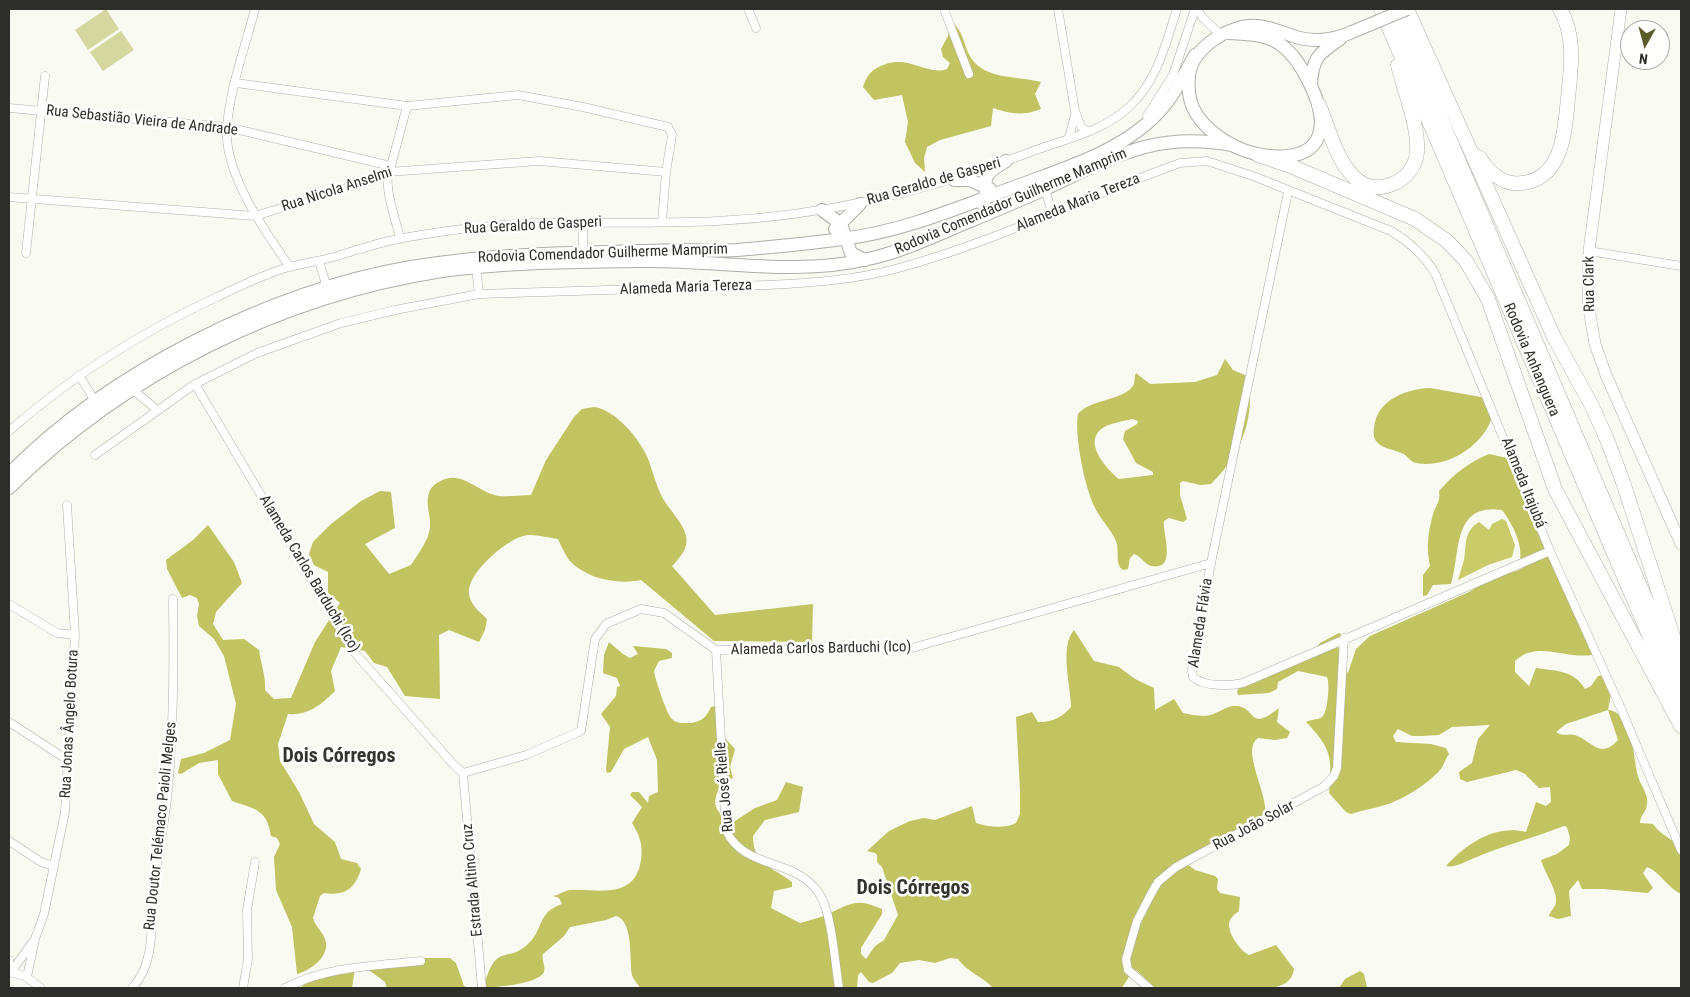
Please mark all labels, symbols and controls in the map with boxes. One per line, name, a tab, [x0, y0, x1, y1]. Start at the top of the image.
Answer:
north arrow	[1620, 20, 1670, 70]
text: N	[1638, 50, 1649, 67]
street label: Rua Sebastião Vieira de Andrade	[45, 102, 239, 140]
street label: Rodovia Comendador Guilherme Mamprim	[892, 145, 1130, 259]
street label: Rua Geraldo de Gasperi	[865, 154, 1003, 210]
street label: Rua Nicola Anselmi	[279, 164, 395, 216]
street label: Alameda Maria Tereza	[1013, 170, 1143, 236]
street label: Rua Geraldo de Gasperi	[463, 213, 603, 239]
street label: Rodovia Comendador Guilherme Mamprim	[478, 241, 728, 267]
street label: Rua Clark	[1581, 256, 1599, 312]
street label: Alameda Maria Tereza	[620, 277, 752, 299]
street label: Rodovia Anhanguera	[1499, 301, 1563, 419]
street label: Alameda Itajubá	[1497, 435, 1549, 531]
street label: Alameda Carlos Barduchi (Ico)	[255, 492, 363, 656]
street label: Alameda Flávia	[1185, 577, 1217, 669]
street label: Alameda Carlos Barduchi (Ico)	[731, 638, 911, 660]
street label: Rua Jonas Ângelo Botura	[57, 649, 83, 799]
street label: Rua Doutor Telémaco Paioli Melges	[141, 721, 181, 931]
street label: Rua José Rielle	[712, 741, 738, 833]
district label: Dois Córregos	[282, 745, 396, 769]
street label: Rua João Solar	[1210, 797, 1298, 855]
street label: Estrada Altino Cruz	[459, 823, 487, 937]
district label: Dois Córregos	[856, 877, 970, 901]

